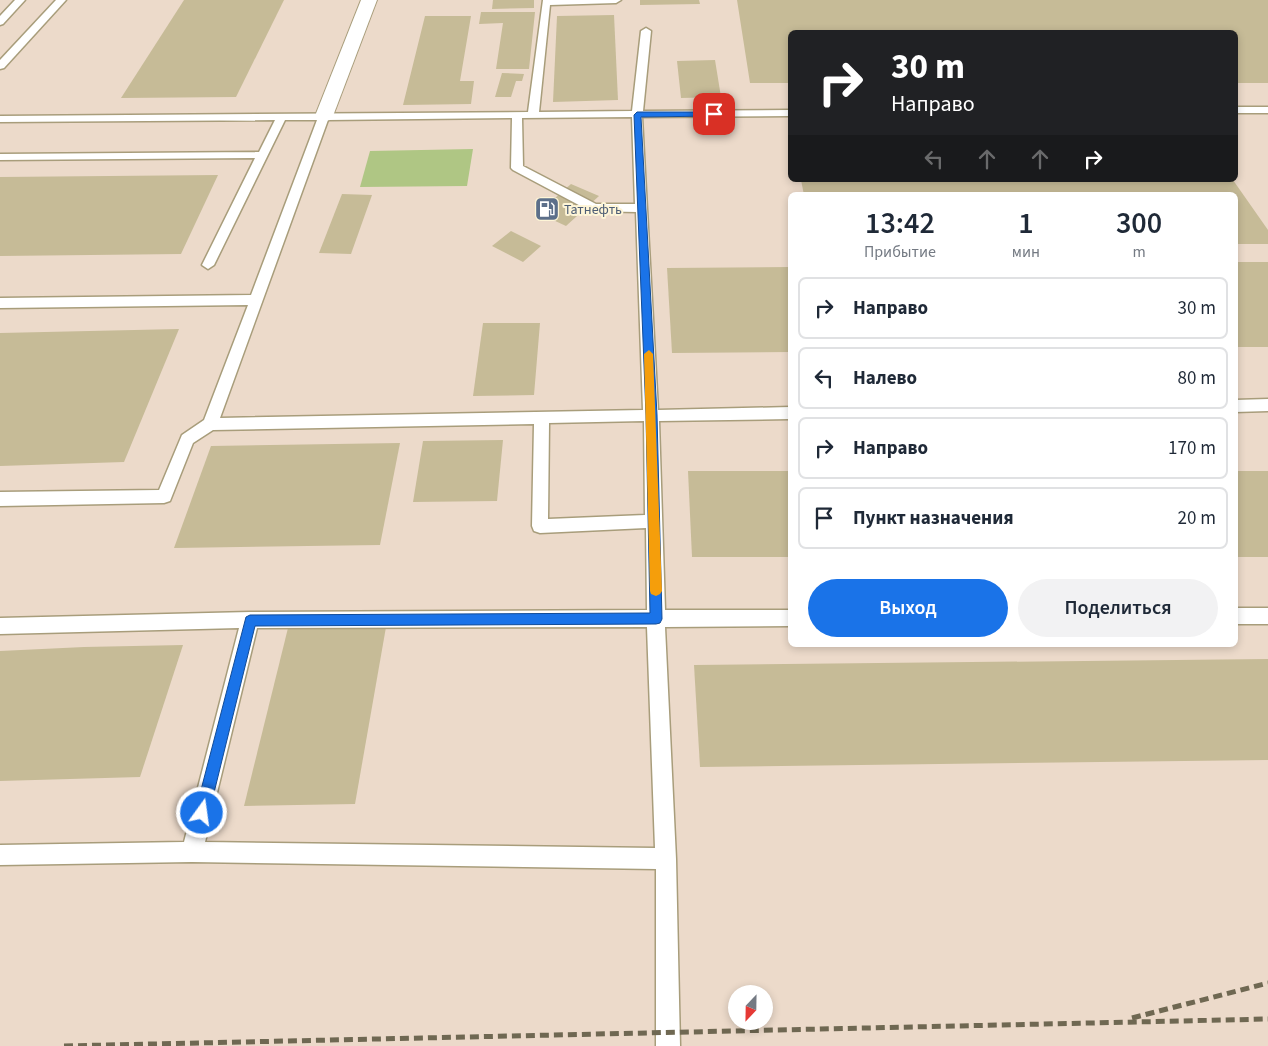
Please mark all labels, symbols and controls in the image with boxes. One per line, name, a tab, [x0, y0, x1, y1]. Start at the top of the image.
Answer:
text: 30 m	[891, 42, 965, 92]
icon: right	[808, 50, 873, 115]
text: Направо	[891, 88, 975, 120]
pin	[693, 93, 735, 135]
icon: arrive	[700, 100, 728, 128]
icon: left	[920, 145, 948, 173]
icon: ahead	[973, 145, 1001, 173]
icon: ahead	[1026, 145, 1054, 173]
icon: right	[1079, 145, 1107, 173]
fuel station icon: Татнефть	[534, 196, 560, 222]
place label: Татнефть	[564, 200, 622, 220]
text: 13:42	[865, 202, 935, 245]
text: 1	[1018, 202, 1034, 245]
text: 300	[1116, 202, 1162, 245]
text: Прибытие	[864, 241, 936, 263]
text: мин	[1012, 241, 1040, 263]
text: m	[1132, 241, 1146, 263]
icon: right	[810, 294, 838, 322]
text: Направо	[853, 295, 928, 322]
text: 30 m	[1178, 295, 1216, 322]
icon: left	[810, 364, 838, 392]
text: Налево	[853, 365, 917, 392]
text: 80 m	[1178, 365, 1216, 392]
icon: right	[810, 434, 838, 462]
text: Направо	[853, 435, 928, 462]
text: 170 m	[1168, 435, 1216, 462]
icon: arrive	[810, 504, 838, 532]
text: Пункт назначения	[853, 505, 1014, 532]
text: 20 m	[1178, 505, 1216, 532]
button: Выход	[808, 579, 1008, 637]
button: Поделиться	[1018, 579, 1218, 637]
position arrow	[175, 786, 227, 838]
north arrow	[728, 985, 772, 1030]
map controls	[728, 985, 773, 1030]

